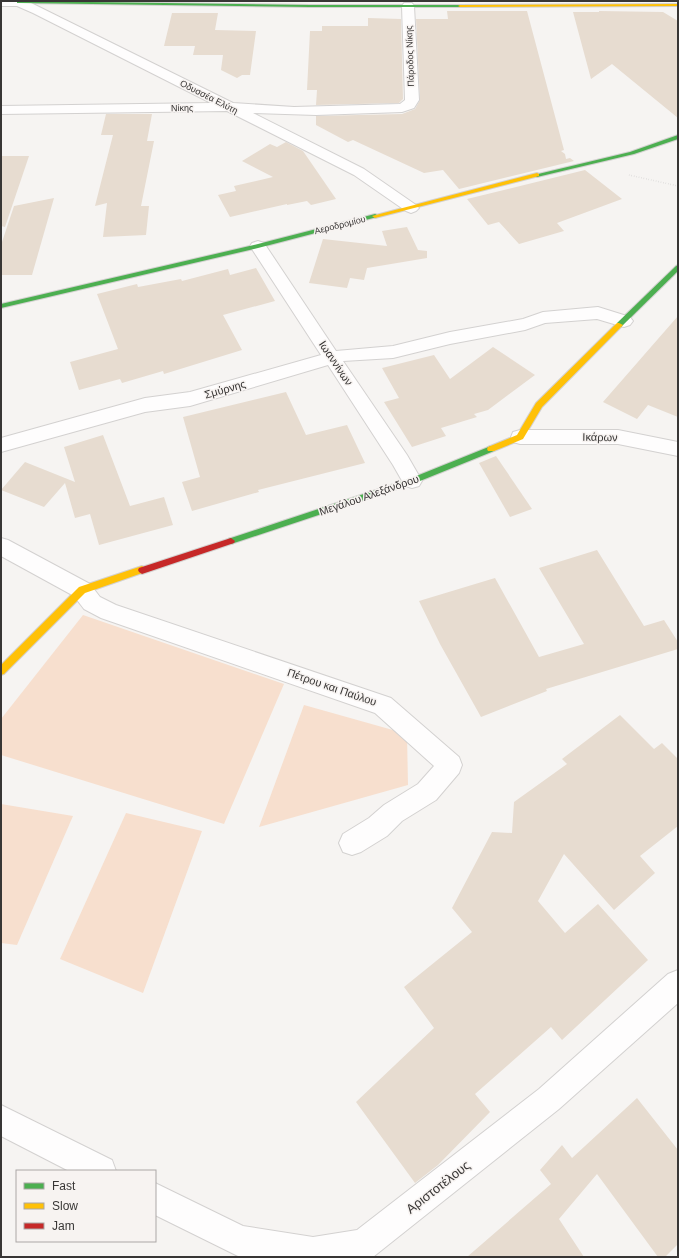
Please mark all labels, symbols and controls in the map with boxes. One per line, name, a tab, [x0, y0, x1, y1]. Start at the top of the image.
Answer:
street label: Πάροδος Νίκης	[404, 25, 416, 87]
street label: Οδυσσέα Ελύτη	[178, 78, 240, 116]
street label: Νίκης	[171, 103, 194, 113]
street label: Αεροδρομίου	[313, 214, 367, 236]
street label: Ιωαννίνων	[317, 338, 356, 388]
street label: Σμύρνης	[203, 377, 247, 401]
street label: Ικάρων	[582, 431, 618, 443]
street label: Μεγάλου Αλεξάνδρου	[318, 472, 420, 518]
street label: Πέτρου και Παύλου	[286, 666, 378, 708]
street label: Αριστοτέλους	[403, 1157, 473, 1217]
legend	[16, 1170, 156, 1242]
text: Fast	[52, 1179, 76, 1193]
text: Slow	[52, 1199, 78, 1213]
text: Jam	[52, 1219, 75, 1233]

